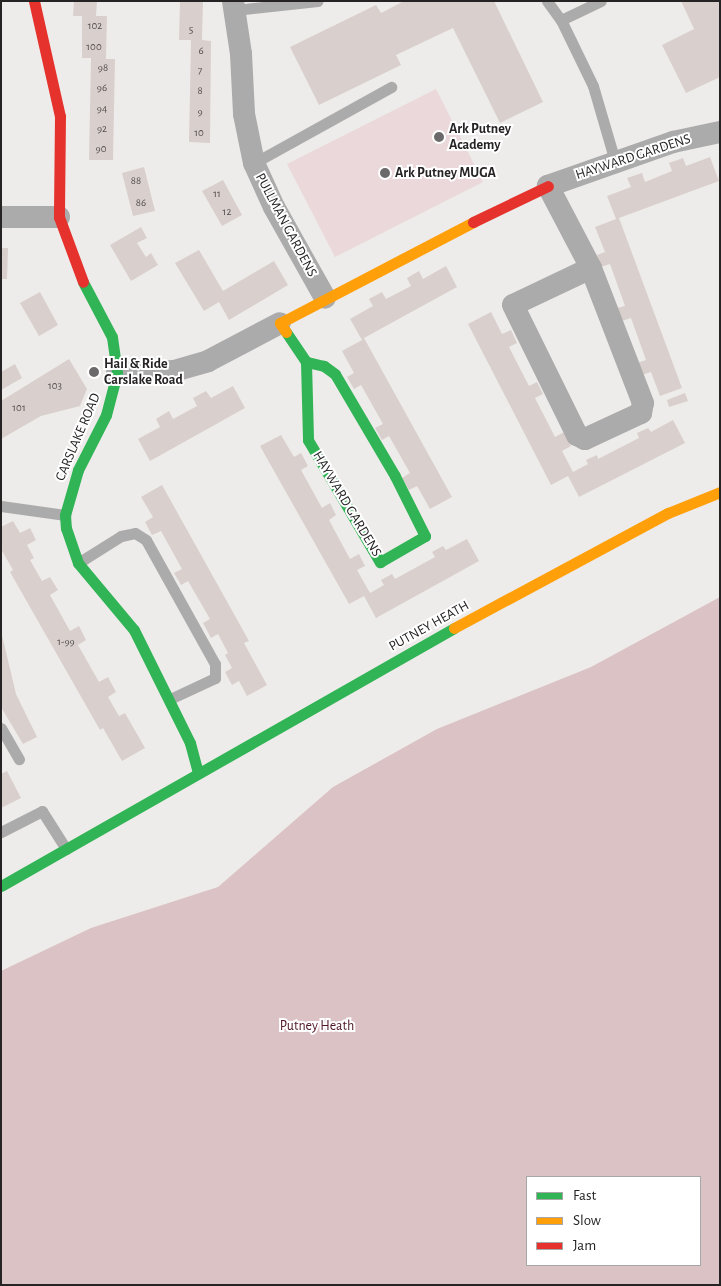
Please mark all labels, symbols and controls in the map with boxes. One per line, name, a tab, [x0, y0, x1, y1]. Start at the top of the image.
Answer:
house number: 102	[88, 19, 102, 33]
house number: 5	[189, 23, 193, 37]
house number: 100	[86, 40, 102, 54]
house number: 6	[198, 44, 204, 58]
house number: 98	[98, 61, 108, 75]
house number: 7	[198, 64, 202, 78]
house number: 96	[97, 81, 107, 95]
house number: 8	[197, 84, 203, 98]
house number: 94	[97, 102, 107, 116]
house number: 9	[197, 105, 203, 119]
place label: Ark Putney Academy	[449, 121, 511, 154]
house number: 92	[97, 122, 107, 136]
house number: 10	[194, 126, 204, 140]
street label: HAYWARD GARDENS	[573, 130, 693, 184]
marker: Ark Putney Academy	[433, 131, 445, 143]
house number: 90	[96, 142, 106, 156]
place label: Ark Putney MUGA	[395, 165, 496, 181]
marker: Ark Putney MUGA	[379, 167, 391, 179]
street label: PULLMAN GARDENS	[252, 170, 320, 280]
house number: 88	[131, 174, 141, 188]
house number: 11	[213, 187, 221, 201]
house number: 86	[136, 196, 146, 210]
house number: 12	[223, 205, 231, 219]
place label: Hail & Ride Carslake Road	[104, 356, 183, 388]
marker: Hail & Ride Carslake Road	[88, 366, 100, 378]
house number: 103	[48, 379, 62, 393]
street label: CARSLAKE ROAD	[52, 391, 104, 483]
house number: 101	[12, 401, 26, 415]
street label: HAYWARD GARDENS	[309, 448, 385, 560]
street label: PUTNEY HEATH	[386, 597, 472, 655]
house number: 1-99	[57, 635, 75, 649]
park label: Putney Heath	[280, 1018, 354, 1034]
legend	[526, 1176, 701, 1266]
text: Fast	[573, 1188, 596, 1203]
text: Slow	[573, 1213, 601, 1228]
text: Jam	[573, 1238, 596, 1253]

